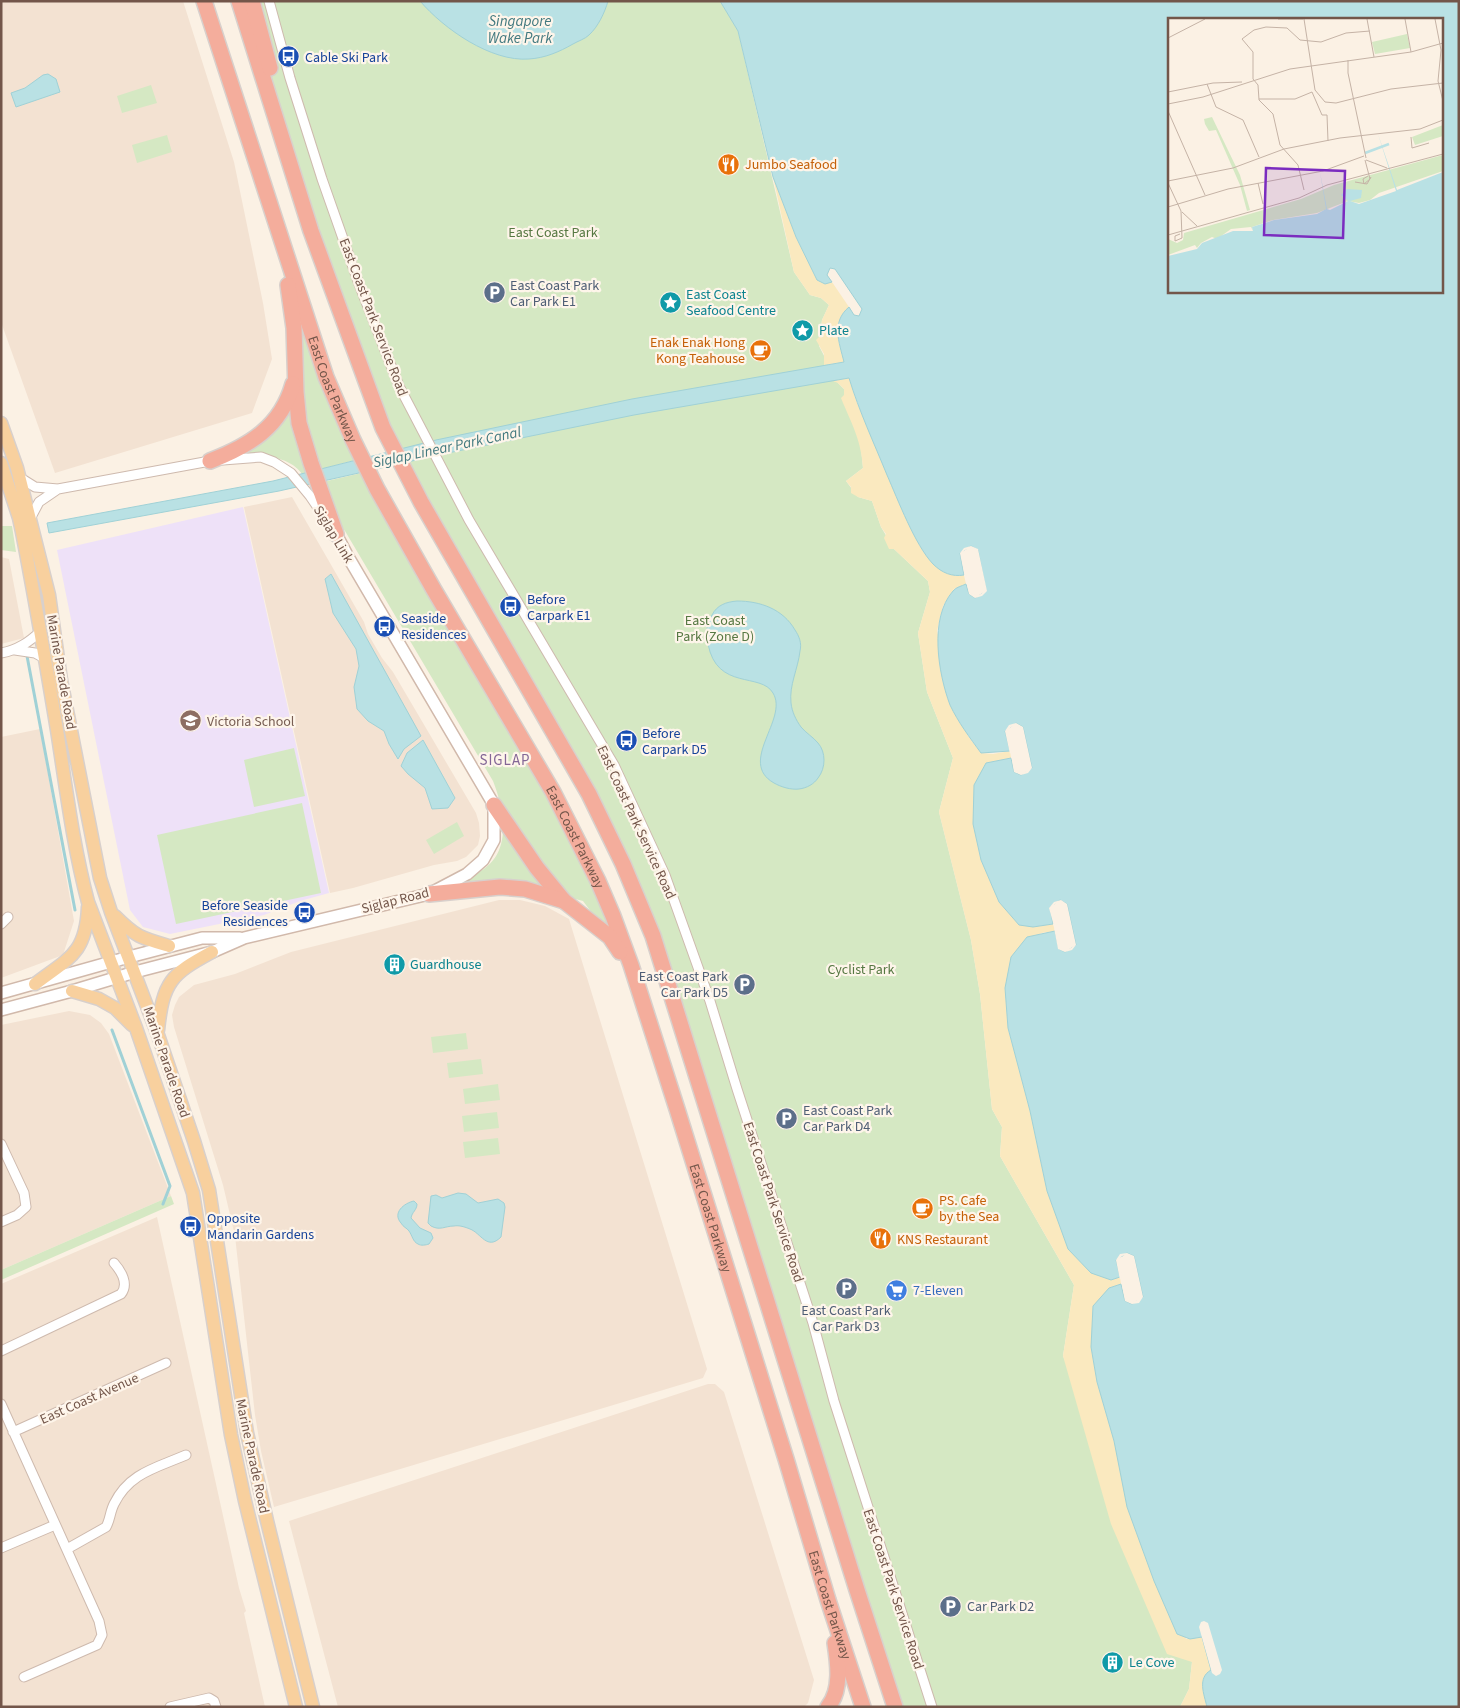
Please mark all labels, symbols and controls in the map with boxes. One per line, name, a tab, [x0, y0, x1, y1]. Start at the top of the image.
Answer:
water label: Singapore Wake Park	[488, 11, 553, 49]
inset map	[1168, 18, 1442, 292]
bus stop icon: Cable Ski Park	[277, 45, 301, 69]
place label: Cable Ski Park	[305, 48, 388, 68]
restaurant icon: Jumbo Seafood	[717, 152, 741, 176]
place label: Jumbo Seafood	[745, 155, 837, 175]
park label: East Coast Park	[508, 223, 598, 243]
street label: East Coast Park Service Road	[334, 236, 412, 399]
place label: East Coast Park Car Park E1	[510, 276, 599, 312]
parking icon: East Coast Park Car Park E1	[482, 281, 506, 305]
place label: East Coast Seafood Centre	[686, 285, 776, 321]
place icon: East Coast Seafood Centre	[658, 290, 682, 314]
place icon: Plate	[791, 318, 815, 342]
place label: Plate	[819, 321, 849, 341]
place label: Enak Enak Hong Kong Teahouse	[650, 333, 745, 369]
street label: East Coast Parkway	[302, 334, 362, 446]
cafe icon: Enak Enak Hong Kong Teahouse	[749, 338, 773, 362]
water label: Siglap Linear Park Canal	[371, 421, 523, 473]
street label: Siglap Link	[308, 502, 358, 567]
place label: Before Carpark E1	[527, 590, 591, 626]
bus stop icon: Before Carpark E1	[499, 595, 523, 619]
place label: Seaside Residences	[401, 609, 466, 645]
park label: East Coast Park (Zone D)	[676, 611, 754, 647]
street label: Marine Parade Road	[41, 613, 81, 731]
bus stop icon: Seaside Residences	[373, 614, 397, 638]
school or university icon: Victoria School	[179, 709, 203, 733]
place label: Victoria School	[207, 712, 295, 732]
place label: Before Carpark D5	[642, 724, 707, 760]
bus stop icon: Before Carpark D5	[614, 729, 638, 753]
street label: East Coast Park Service Road	[592, 742, 681, 903]
district label: SIGLAP	[479, 750, 531, 771]
street label: East Coast Parkway	[540, 782, 609, 892]
street label: Siglap Road	[359, 883, 431, 919]
place label: Before Seaside Residences	[202, 896, 288, 932]
bus stop icon: Before Seaside Residences	[292, 901, 316, 925]
building icon: Guardhouse	[382, 952, 406, 976]
place label: Guardhouse	[410, 955, 481, 975]
park label: Cyclist Park	[828, 960, 895, 980]
place label: East Coast Park Car Park D5	[639, 967, 728, 1003]
parking icon: East Coast Park Car Park D5	[732, 972, 756, 996]
street label: Marine Parade Road	[138, 1004, 194, 1121]
place label: East Coast Park Car Park D4	[803, 1101, 892, 1137]
parking icon: East Coast Park Car Park D4	[775, 1106, 799, 1130]
street label: East Coast Park Service Road	[738, 1120, 808, 1285]
street label: East Coast Parkway	[684, 1161, 736, 1275]
place label: PS. Cafe by the Sea	[939, 1191, 999, 1227]
cafe icon: PS. Cafe by the Sea	[911, 1196, 935, 1220]
place label: Opposite Mandarin Gardens	[207, 1209, 314, 1245]
bus stop icon: Opposite Mandarin Gardens	[179, 1214, 203, 1238]
restaurant icon: KNS Restaurant	[869, 1227, 893, 1251]
place label: KNS Restaurant	[897, 1230, 988, 1250]
parking icon: East Coast Park Car Park D3	[834, 1276, 858, 1300]
supermarket icon: 7-Eleven	[885, 1278, 909, 1302]
place label: 7-Eleven	[913, 1281, 963, 1301]
place label: East Coast Park Car Park D3	[801, 1301, 891, 1337]
street label: East Coast Avenue	[37, 1368, 142, 1430]
street label: Marine Parade Road	[230, 1397, 274, 1515]
street label: East Coast Park Service Road	[858, 1507, 928, 1672]
street label: East Coast Parkway	[803, 1548, 856, 1663]
parking icon: Car Park D2	[939, 1594, 963, 1618]
place label: Car Park D2	[967, 1597, 1034, 1617]
building icon: Le Cove	[1101, 1650, 1125, 1674]
place label: Le Cove	[1129, 1653, 1174, 1673]

